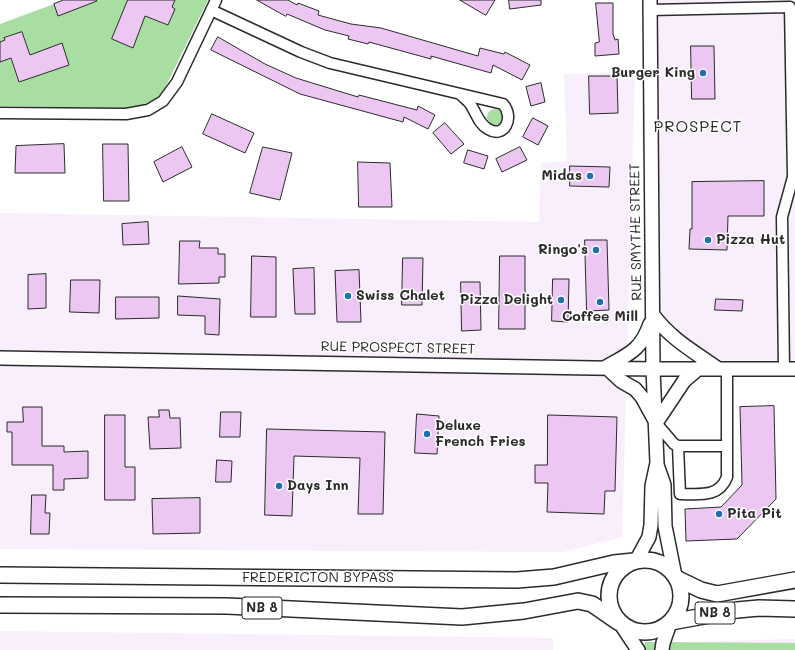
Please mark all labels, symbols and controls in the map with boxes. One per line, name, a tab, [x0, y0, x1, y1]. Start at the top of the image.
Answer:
place label: Burger King	[611, 65, 695, 81]
marker: Burger King	[698, 68, 708, 78]
district label: PROSPECT	[654, 117, 742, 137]
street label: RUE SMYTHE STREET	[626, 163, 646, 301]
place label: Midas	[541, 168, 582, 184]
marker: Midas	[585, 171, 595, 181]
place label: Pizza Hut	[716, 232, 785, 248]
marker: Pizza Hut	[703, 235, 713, 245]
place label: Ringo's	[538, 242, 588, 258]
marker: Ringo's	[591, 245, 601, 255]
place label: Swiss Chalet	[356, 288, 445, 304]
marker: Swiss Chalet	[343, 291, 353, 301]
place label: Pizza Delight	[460, 292, 553, 308]
marker: Pizza Delight	[556, 295, 566, 305]
marker: Coffee Mill	[595, 297, 605, 307]
place label: Coffee Mill	[562, 309, 638, 325]
street label: RUE PROSPECT STREET	[321, 338, 475, 358]
place label: Deluxe French Fries	[435, 418, 526, 450]
marker: Deluxe French Fries	[422, 429, 432, 439]
place label: Days Inn	[287, 478, 349, 494]
marker: Days Inn	[274, 481, 284, 491]
place label: Pita Pit	[727, 506, 782, 522]
marker: Pita Pit	[714, 509, 724, 519]
street label: FREDERICTON BYPASS	[242, 570, 394, 586]
road number: NB 8	[242, 597, 282, 619]
road number: NB 8	[695, 602, 735, 624]

